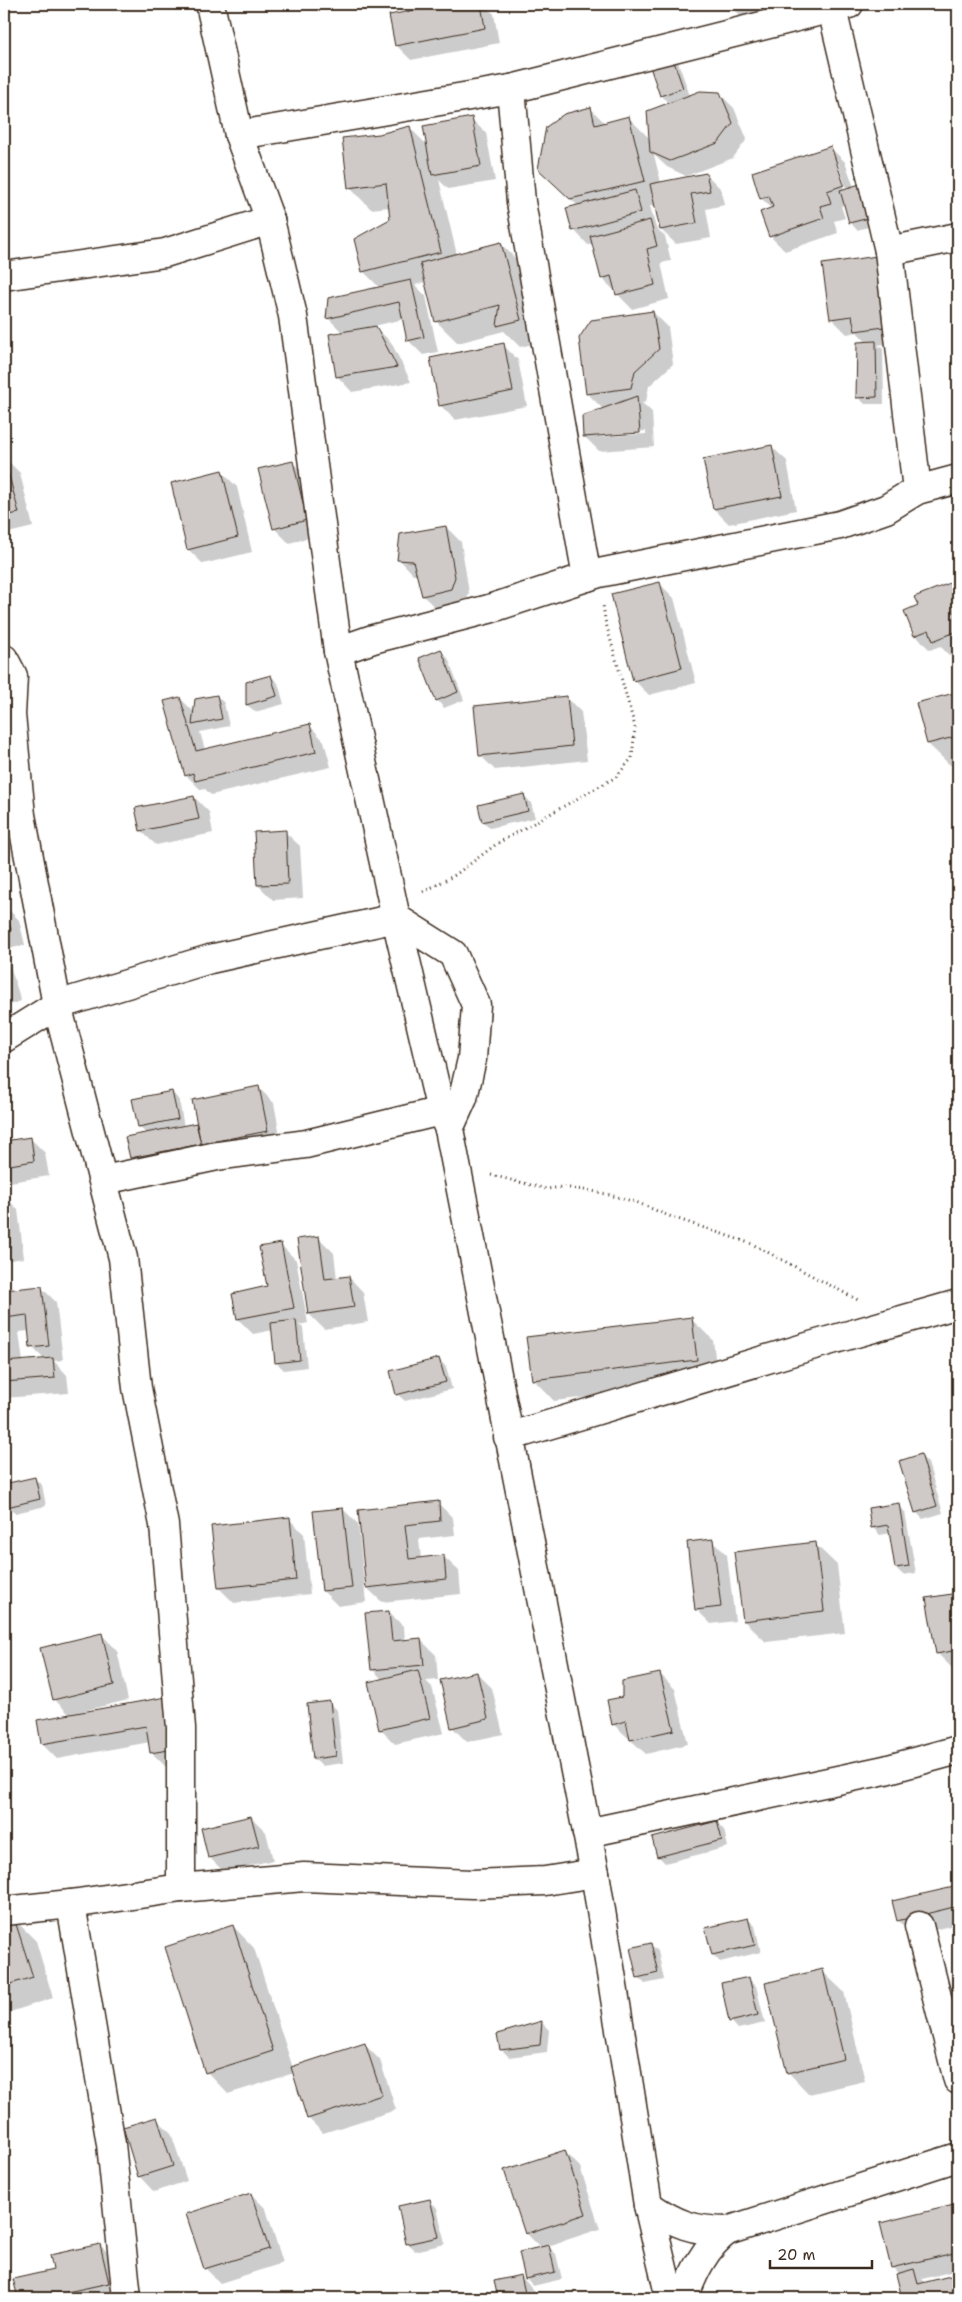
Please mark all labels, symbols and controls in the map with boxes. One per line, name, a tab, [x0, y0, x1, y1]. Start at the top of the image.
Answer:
scale bar	[770, 2237, 872, 2269]
text: 20 m	[777, 2245, 816, 2265]

